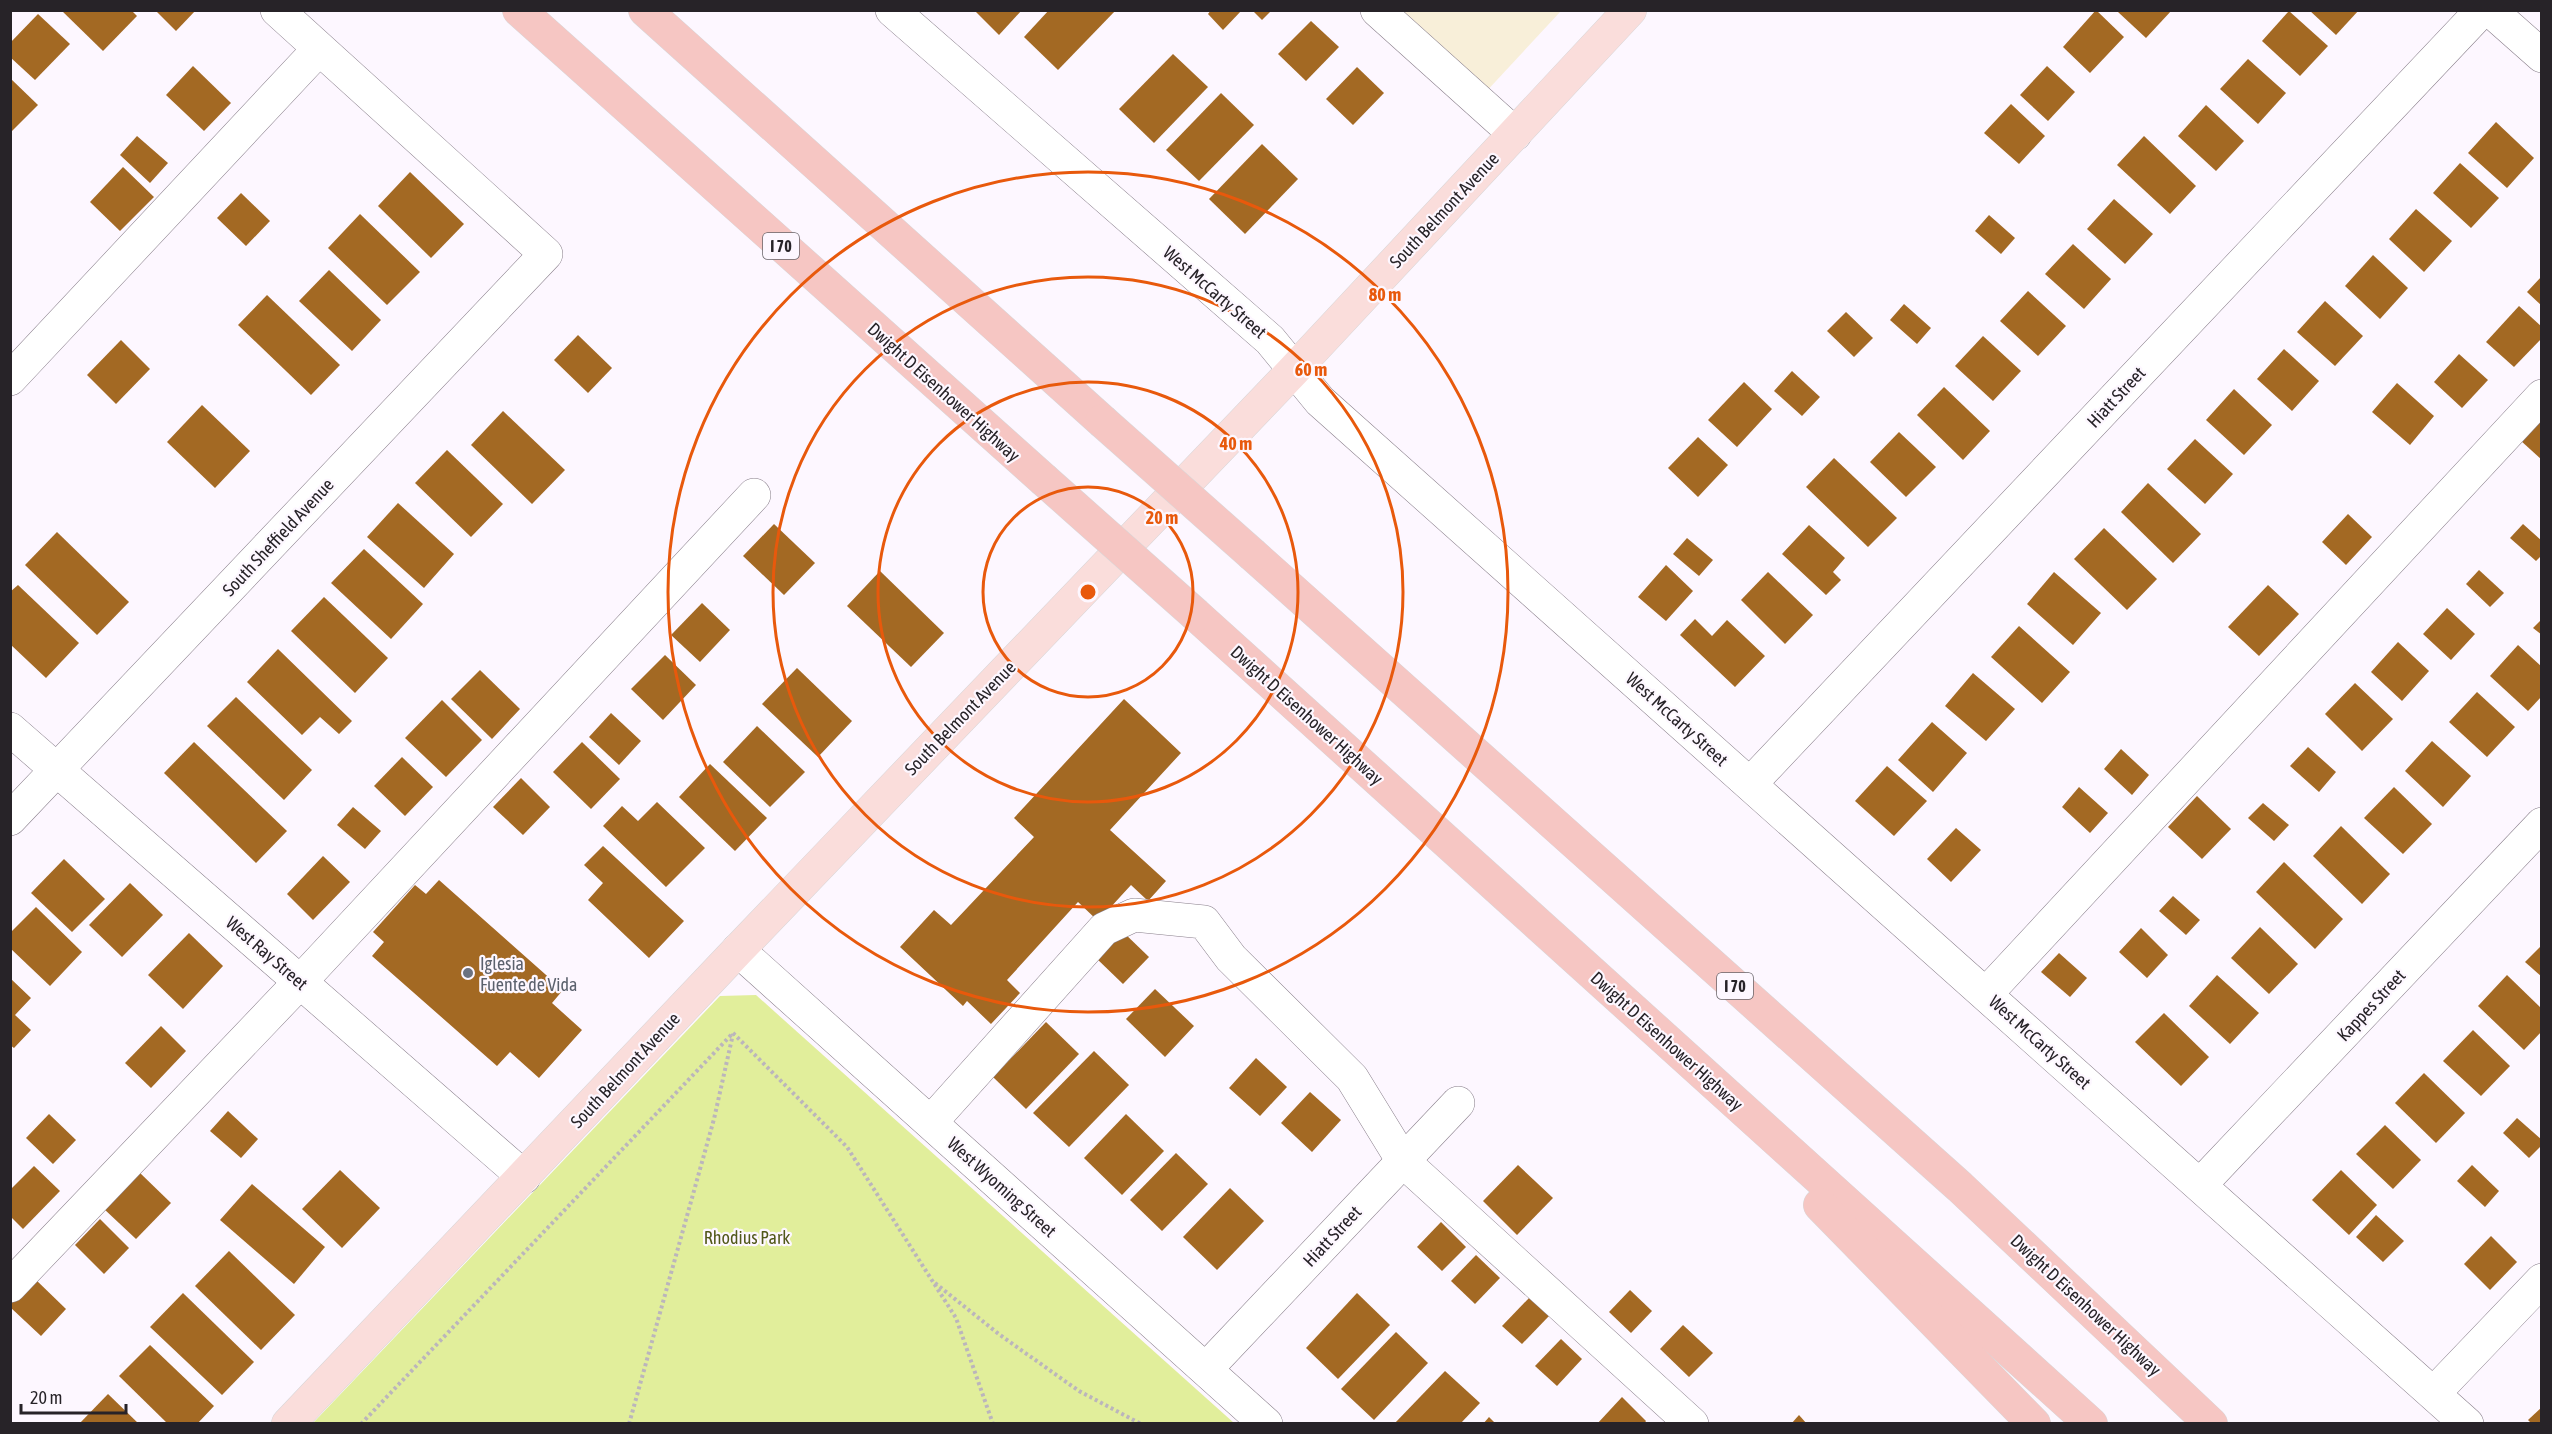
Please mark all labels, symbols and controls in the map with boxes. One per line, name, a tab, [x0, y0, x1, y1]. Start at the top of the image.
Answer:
street label: South Belmont Avenue	[1385, 148, 1503, 272]
road number: I 70	[763, 233, 799, 259]
street label: West McCarty Street	[1159, 242, 1271, 342]
text: 80 m	[1369, 284, 1401, 305]
street label: Dwight D Eisenhower Highway	[864, 318, 1024, 466]
text: 60 m	[1295, 359, 1327, 380]
street label: Hiatt Street	[2083, 362, 2149, 432]
text: 40 m	[1219, 433, 1252, 454]
street label: South Sheffield Avenue	[218, 474, 338, 600]
text: 20 m	[1146, 507, 1178, 528]
centre of rings	[1078, 582, 1098, 602]
street label: Dwight D Eisenhower Highway	[1227, 641, 1387, 789]
street label: South Belmont Avenue	[900, 657, 1020, 779]
street label: West McCarty Street	[1622, 668, 1732, 770]
street label: West Ray Street	[222, 912, 312, 994]
place label: Iglesia Fuente de Vida	[480, 953, 577, 995]
street label: Kappes Street	[2332, 965, 2410, 1045]
marker: Iglesia Fuente de Vida	[461, 966, 475, 980]
street label: Dwight D Eisenhower Highway	[1587, 967, 1747, 1115]
road number: I 70	[1717, 973, 1753, 999]
street label: West McCarty Street	[1985, 991, 2095, 1093]
street label: South Belmont Avenue	[566, 1008, 684, 1132]
street label: West Wyoming Street	[943, 1133, 1061, 1241]
street label: Hiatt Street	[1299, 1201, 1365, 1271]
park label: Rhodius Park	[704, 1227, 790, 1248]
street label: Dwight D Eisenhower Highway	[2007, 1230, 2165, 1380]
scale bar	[21, 1377, 126, 1415]
text: 20 m	[30, 1387, 62, 1408]

